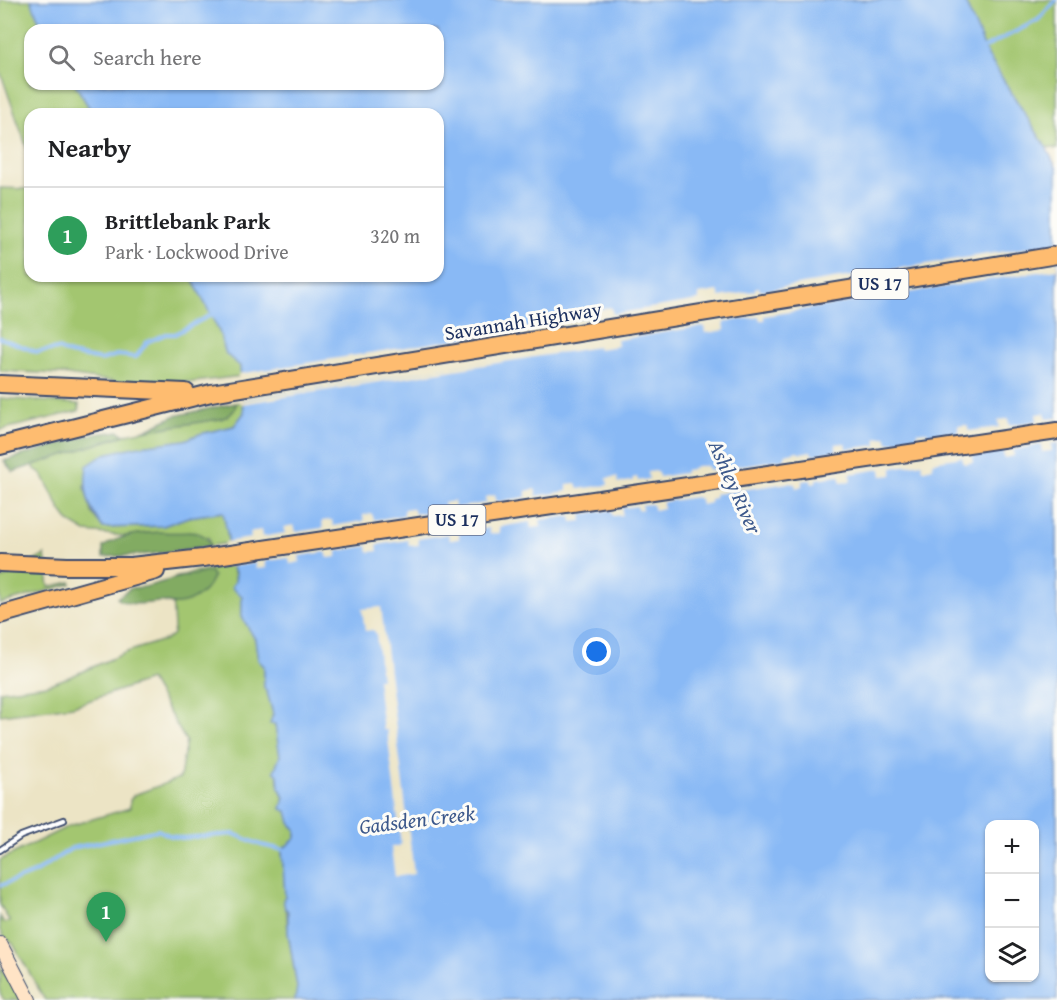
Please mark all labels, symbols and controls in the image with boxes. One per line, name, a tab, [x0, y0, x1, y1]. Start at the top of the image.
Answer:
search box	[24, 24, 444, 90]
icon: search	[45, 41, 78, 74]
text: Search here	[93, 41, 202, 73]
text: Nearby	[48, 128, 131, 167]
text: Brittlebank Park	[105, 205, 270, 237]
text: 1	[62, 221, 73, 250]
text: 320 m	[370, 221, 420, 250]
text: Park · Lockwood Drive	[105, 237, 289, 266]
road number: US 17	[852, 269, 908, 299]
street label: Savannah Highway	[442, 294, 604, 347]
water label: Ashley River	[701, 434, 770, 540]
road number: US 17	[428, 505, 486, 535]
your location	[582, 637, 611, 666]
water label: Gadsden Creek	[357, 797, 477, 842]
map controls	[985, 820, 1039, 982]
button: +	[985, 820, 1039, 874]
button: −	[985, 874, 1039, 928]
pin: 1	[86, 892, 126, 942]
button: layers	[985, 928, 1039, 982]

